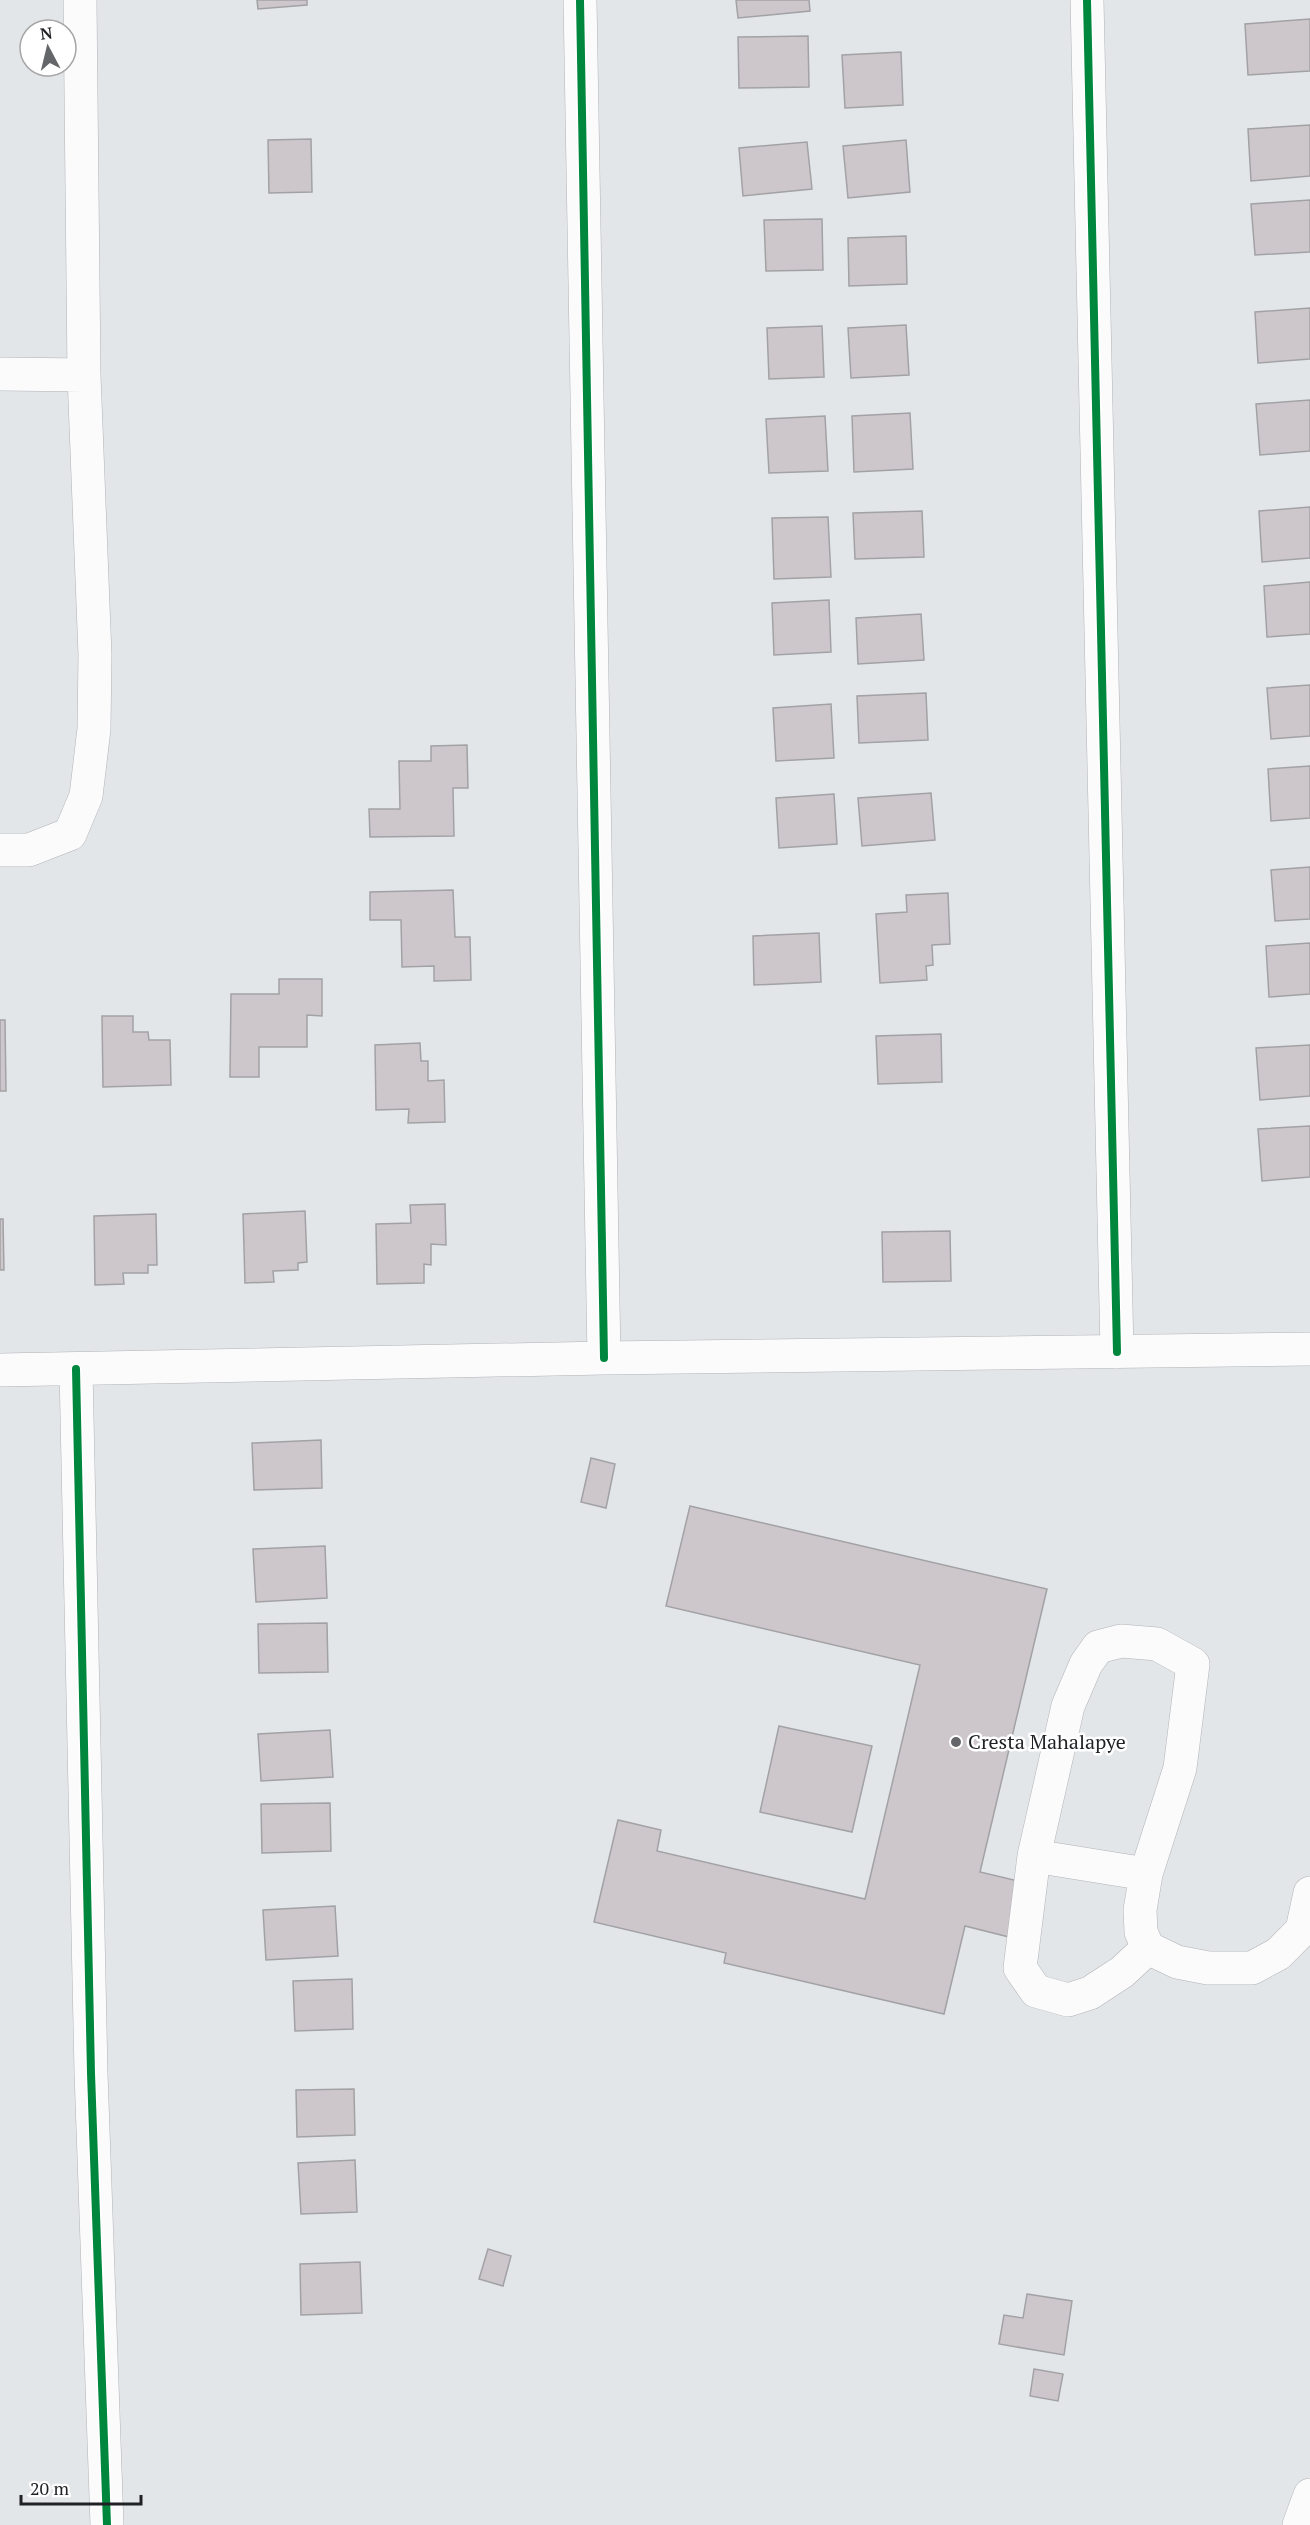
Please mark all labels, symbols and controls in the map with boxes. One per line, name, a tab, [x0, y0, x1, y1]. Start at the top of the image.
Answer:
north arrow	[18, 18, 78, 78]
text: N	[39, 21, 54, 45]
place label: Cresta Mahalapye	[968, 1728, 1126, 1755]
marker: Cresta Mahalapye	[949, 1735, 963, 1749]
scale bar	[21, 2468, 141, 2506]
text: 20 m	[30, 2476, 70, 2500]

